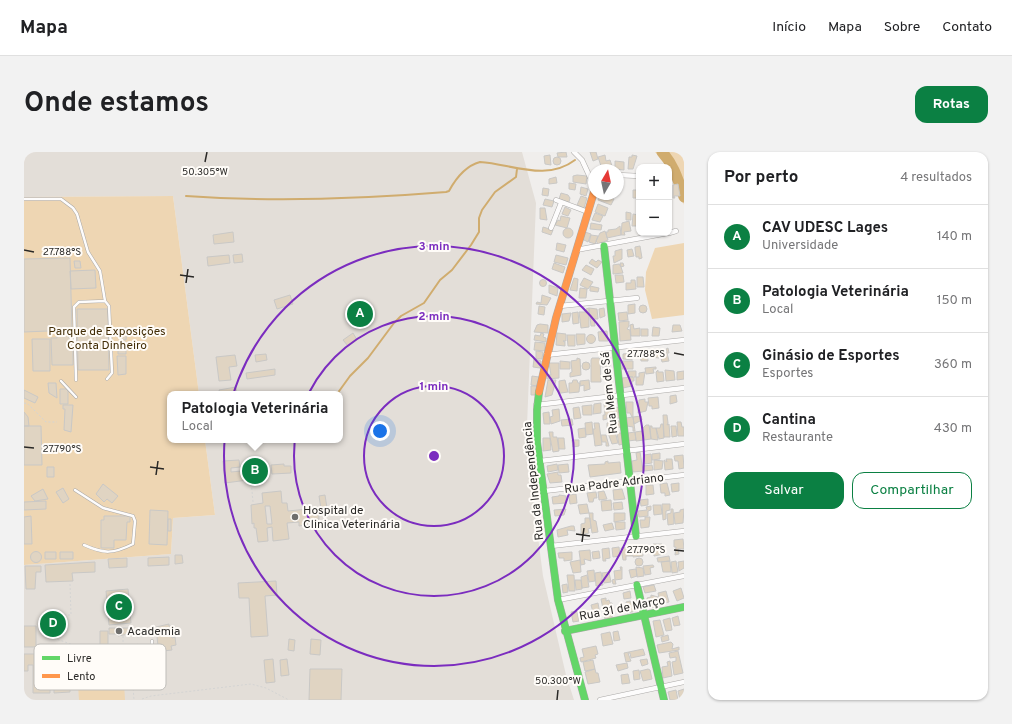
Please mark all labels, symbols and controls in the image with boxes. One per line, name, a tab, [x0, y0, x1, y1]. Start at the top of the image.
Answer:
text: Mapa	[20, 16, 68, 40]
text: Início	[772, 19, 806, 36]
text: Mapa	[828, 19, 862, 36]
text: Sobre	[884, 19, 920, 36]
text: Contato	[942, 19, 992, 36]
text: Onde estamos	[24, 86, 209, 122]
button: Rotas	[915, 86, 988, 123]
north arrow	[588, 164, 624, 200]
map controls	[636, 164, 672, 236]
button: +	[636, 164, 672, 200]
text: 50.305°W	[182, 166, 228, 179]
text: Por perto	[724, 167, 798, 189]
text: 4 resultados	[900, 170, 972, 186]
button: −	[636, 200, 672, 236]
text: CAV UDESC Lages	[762, 219, 888, 238]
text: A	[732, 229, 742, 245]
text: 140 m	[937, 229, 972, 245]
text: Universidade	[762, 238, 838, 254]
text: 3 min	[418, 239, 450, 255]
text: 27.788°S	[43, 246, 81, 259]
text: Patologia Veterinária	[762, 283, 909, 302]
text: B	[733, 293, 741, 309]
text: 150 m	[937, 293, 972, 309]
pin: A	[347, 299, 373, 329]
text: Local	[762, 302, 793, 318]
text: 2 min	[418, 309, 450, 325]
park label: Parque de Exposições Conta Dinheiro	[48, 324, 166, 354]
text: Ginásio de Esportes	[762, 347, 900, 366]
text: 27.788°S	[627, 348, 665, 361]
street label: Rua Mem de Sá	[598, 351, 622, 435]
text: C	[733, 357, 741, 373]
text: 360 m	[934, 357, 972, 373]
text: Esportes	[762, 366, 813, 382]
text: 1 min	[420, 379, 448, 395]
popup	[167, 391, 343, 443]
text: Patologia Veterinária	[182, 400, 328, 419]
text: Cantina	[762, 411, 816, 430]
text: Local	[182, 419, 213, 435]
your location	[370, 421, 390, 441]
street label: Rua da Independência	[520, 421, 548, 541]
text: D	[732, 421, 742, 437]
text: 430 m	[934, 421, 972, 437]
text: Restaurante	[762, 430, 833, 446]
text: 27.790°S	[42, 443, 82, 456]
centre of rings	[427, 449, 441, 463]
pin: B	[242, 456, 268, 486]
street label: Rua Padre Adriano	[564, 470, 665, 498]
button: Salvar	[724, 472, 844, 509]
button: Compartilhar	[852, 472, 972, 509]
place label: Hospital de Clinica Veterinária	[303, 503, 400, 533]
marker: Hospital de Clinica Veterinária	[290, 512, 300, 522]
text: 27.790°S	[626, 544, 666, 557]
pin: C	[106, 592, 132, 622]
street label: Rua 31 de Março	[578, 593, 667, 625]
pin: D	[40, 609, 66, 639]
place label: Academia	[127, 624, 180, 640]
marker: Academia	[114, 626, 124, 636]
legend	[34, 644, 166, 690]
text: Livre	[67, 652, 92, 666]
text: Lento	[67, 670, 95, 684]
text: 50.300°W	[535, 675, 581, 688]

